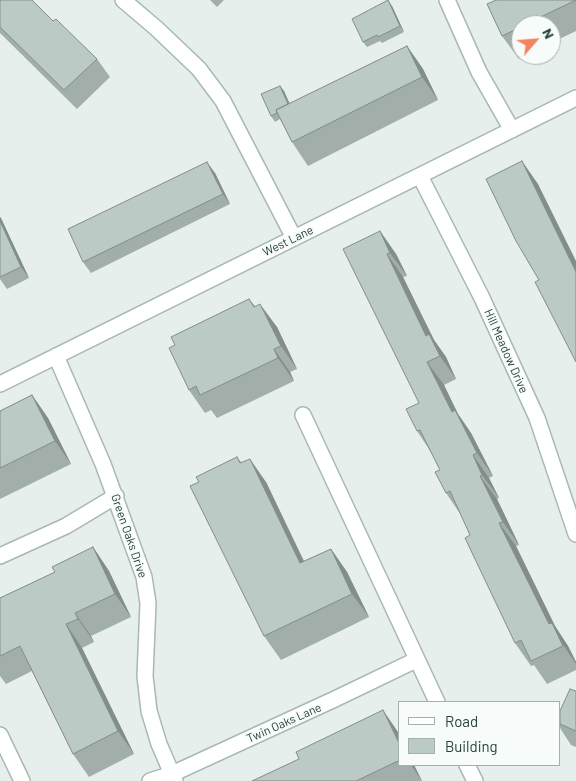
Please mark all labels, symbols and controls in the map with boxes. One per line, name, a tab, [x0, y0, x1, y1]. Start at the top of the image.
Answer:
north arrow	[511, 15, 561, 65]
text: N	[539, 25, 559, 41]
street label: West Lane	[260, 223, 316, 259]
street label: Hill Meadow Drive	[481, 307, 531, 395]
street label: Green Oaks Drive	[108, 492, 150, 580]
street label: Twin Oaks Lane	[244, 700, 324, 746]
legend	[398, 701, 561, 766]
text: Road	[445, 712, 478, 730]
text: Building	[445, 737, 498, 755]

